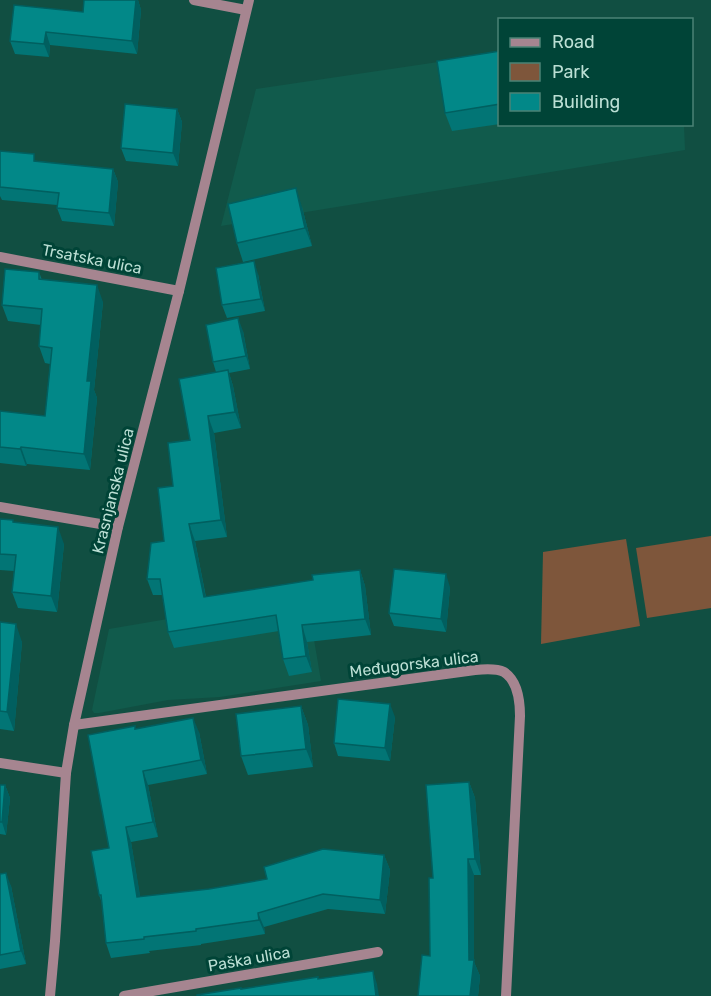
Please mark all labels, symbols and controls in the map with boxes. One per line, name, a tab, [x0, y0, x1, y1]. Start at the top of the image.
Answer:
legend	[498, 18, 693, 126]
text: Road	[552, 31, 595, 53]
text: Park	[552, 61, 590, 83]
text: Building	[552, 91, 620, 113]
street label: Trsatska ulica	[40, 240, 144, 278]
street label: Krasnjanska ulica	[88, 426, 138, 556]
street label: Međugorska ulica	[348, 647, 480, 681]
street label: Paška ulica	[206, 942, 292, 976]

